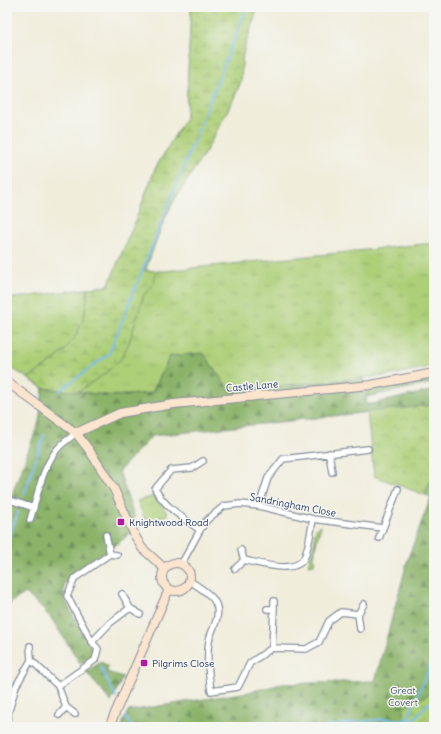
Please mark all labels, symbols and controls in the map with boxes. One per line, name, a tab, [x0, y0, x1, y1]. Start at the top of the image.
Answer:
street label: Castle Lane	[225, 377, 279, 395]
street label: Sandringham Close	[249, 490, 337, 520]
place label: Knightwood Road	[129, 516, 209, 529]
marker: Knightwood Road	[116, 517, 126, 527]
place label: Pilgrims Close	[152, 657, 214, 670]
marker: Pilgrims Close	[139, 658, 149, 668]
park label: Great Covert	[388, 684, 419, 709]

